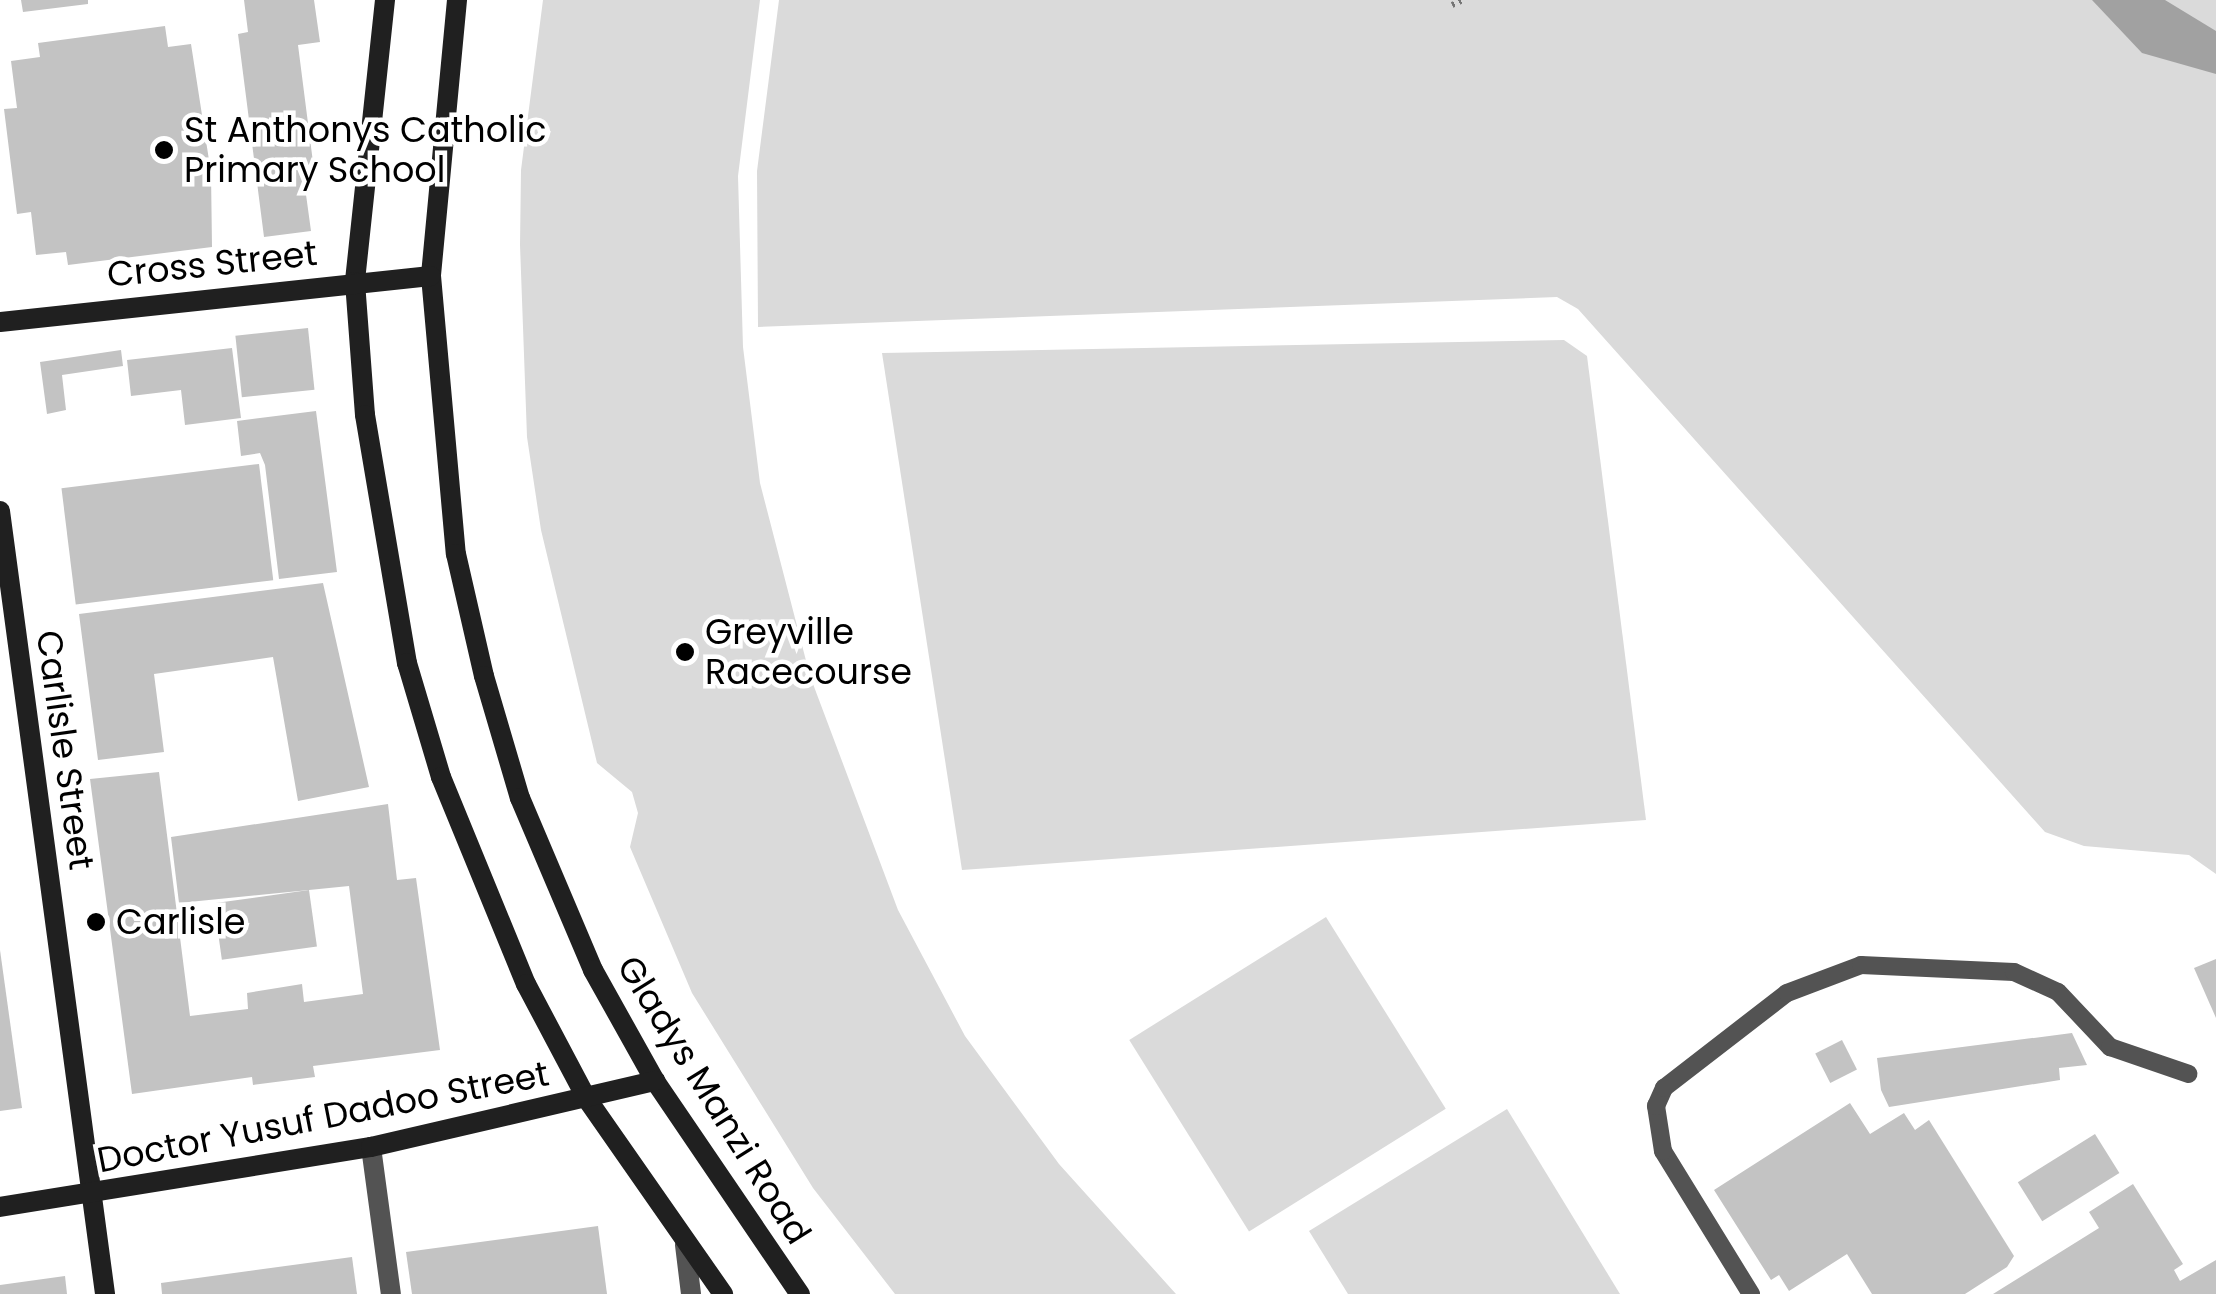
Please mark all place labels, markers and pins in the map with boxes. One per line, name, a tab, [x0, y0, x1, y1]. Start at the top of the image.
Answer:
place label: St Anthonys Catholic Primary School	[184, 109, 547, 191]
marker: St Anthonys Catholic Primary School	[153, 139, 175, 161]
place label: Greyville Racecourse	[705, 611, 912, 693]
marker: Greyville Racecourse	[674, 641, 696, 663]
place label: Carlisle	[116, 901, 246, 943]
marker: Carlisle	[85, 911, 107, 933]

